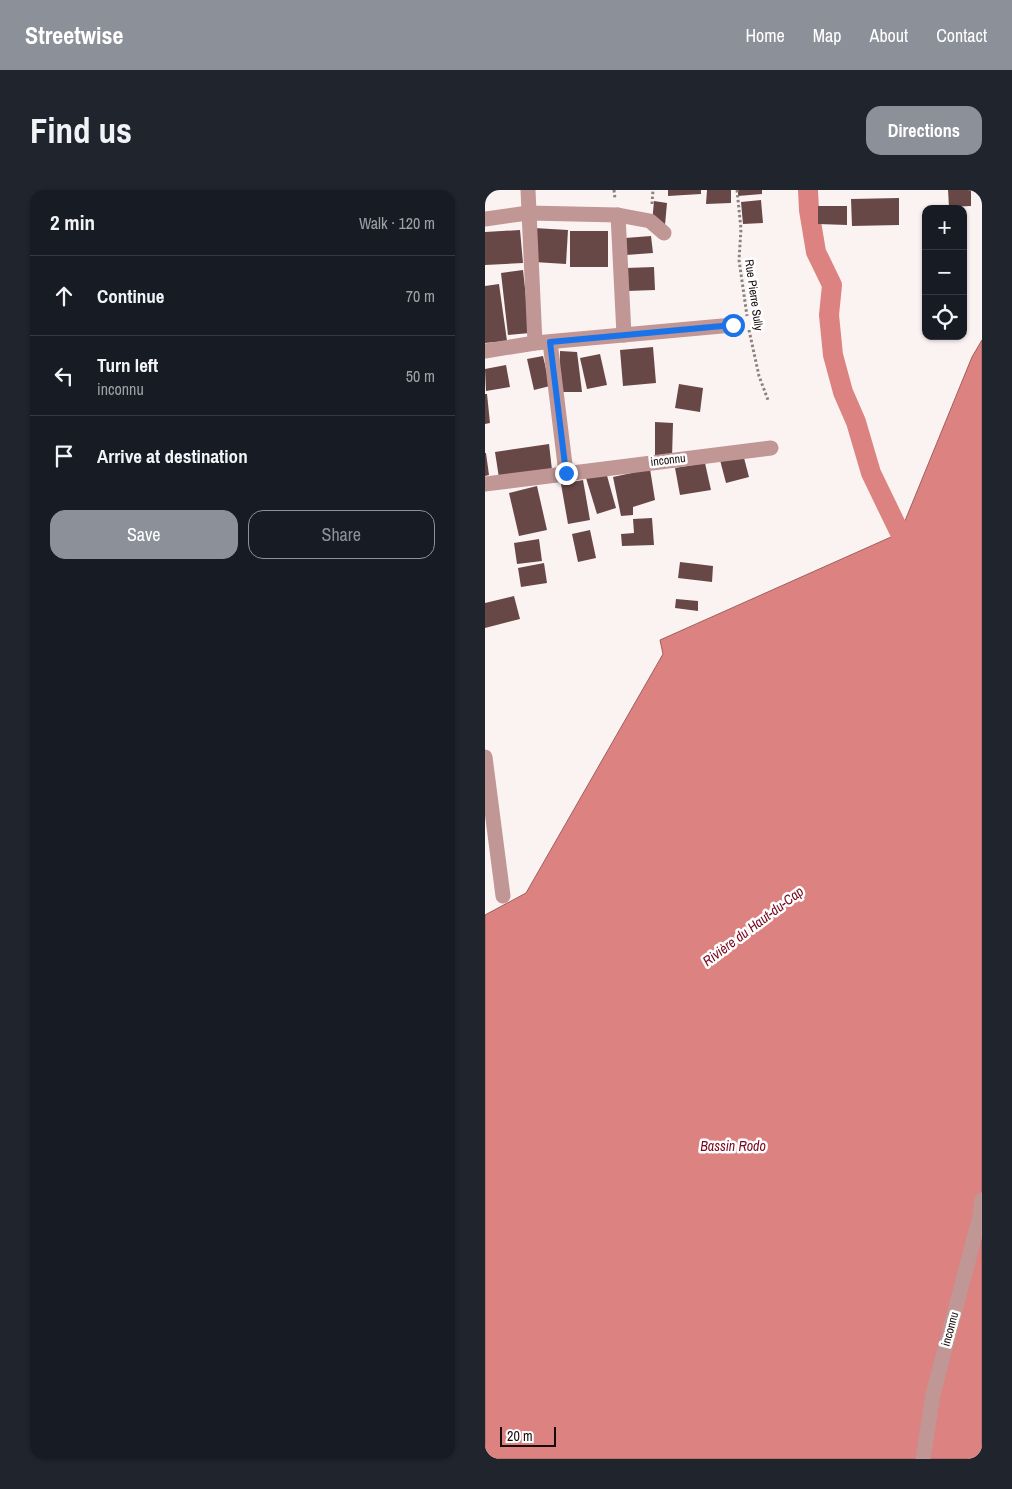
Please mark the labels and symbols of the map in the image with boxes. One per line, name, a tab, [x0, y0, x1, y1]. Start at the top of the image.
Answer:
street label: Rue Pierre Sully	[741, 258, 767, 332]
route start	[722, 314, 745, 337]
street label: inconnu	[650, 450, 686, 470]
route end	[555, 462, 578, 485]
water label: Rivière du Haut-du-Cap	[699, 882, 807, 970]
water label: Bassin Rodo	[700, 1137, 766, 1155]
street label: inconnu	[938, 1310, 962, 1348]
scale bar	[500, 1424, 556, 1447]

